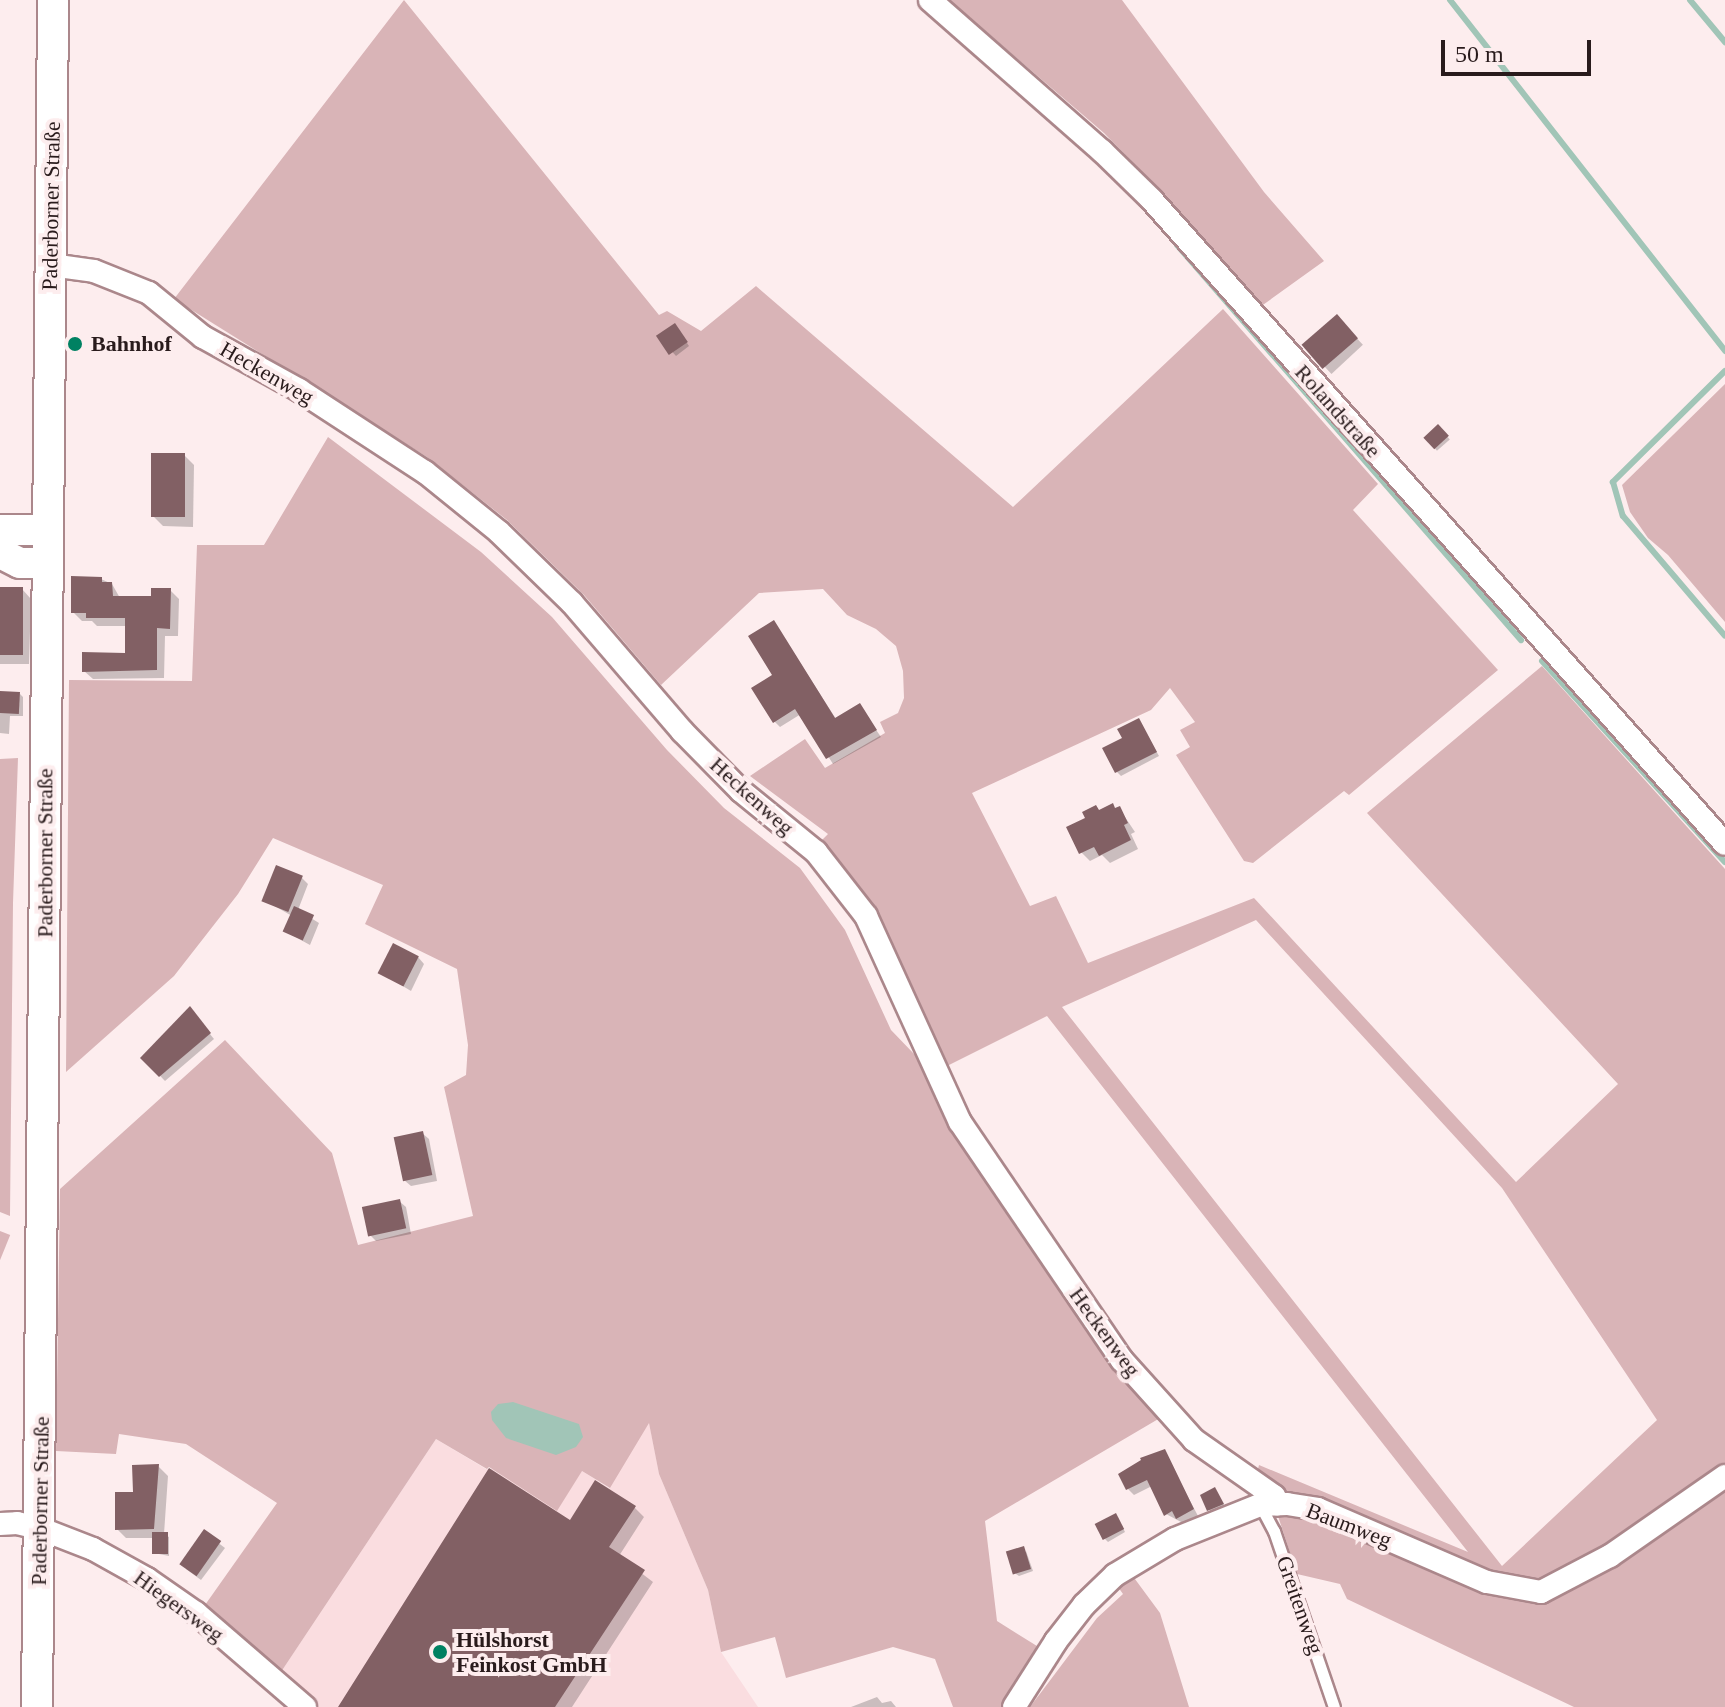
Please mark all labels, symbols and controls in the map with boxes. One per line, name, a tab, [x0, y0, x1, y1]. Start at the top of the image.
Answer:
scale bar	[1445, 24, 1595, 74]
text: 50 m	[1455, 41, 1504, 67]
street label: Paderborner Straße	[36, 121, 66, 291]
place label: Bahnhof	[91, 331, 172, 357]
marker: Bahnhof	[66, 335, 84, 353]
street label: Heckenweg	[215, 336, 319, 410]
street label: Rolandstraße	[1289, 359, 1387, 463]
street label: Heckenweg	[705, 751, 799, 841]
street label: Paderborner Straße	[32, 768, 58, 938]
street label: Heckenweg	[1064, 1282, 1146, 1382]
street label: Paderborner Straße	[25, 1416, 55, 1586]
street label: Baumweg	[1303, 1497, 1395, 1553]
street label: Greitenweg	[1271, 1552, 1329, 1658]
street label: Hiegersweg	[129, 1564, 229, 1648]
place label: Hülshorst Feinkost GmbH	[456, 1626, 607, 1678]
marker: Hülshorst Feinkost GmbH	[431, 1643, 449, 1661]

